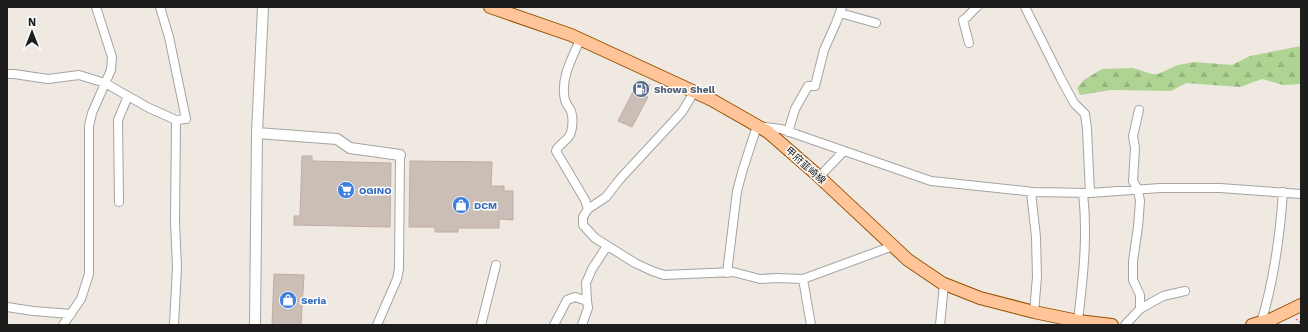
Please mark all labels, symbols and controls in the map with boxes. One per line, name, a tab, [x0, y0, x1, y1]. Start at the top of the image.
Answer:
north arrow	[12, 12, 52, 52]
text: N	[28, 16, 36, 29]
fuel station icon: Showa Shell	[631, 79, 651, 99]
place label: Showa Shell	[654, 84, 716, 95]
street label: 甲府韮崎線	[783, 145, 828, 186]
supermarket icon: OGINO	[336, 180, 356, 200]
place label: OGINO	[359, 185, 392, 196]
shop icon: DCM	[451, 195, 471, 215]
place label: DCM	[474, 200, 497, 211]
shop icon: Seria	[278, 290, 298, 310]
place label: Seria	[301, 295, 326, 306]

